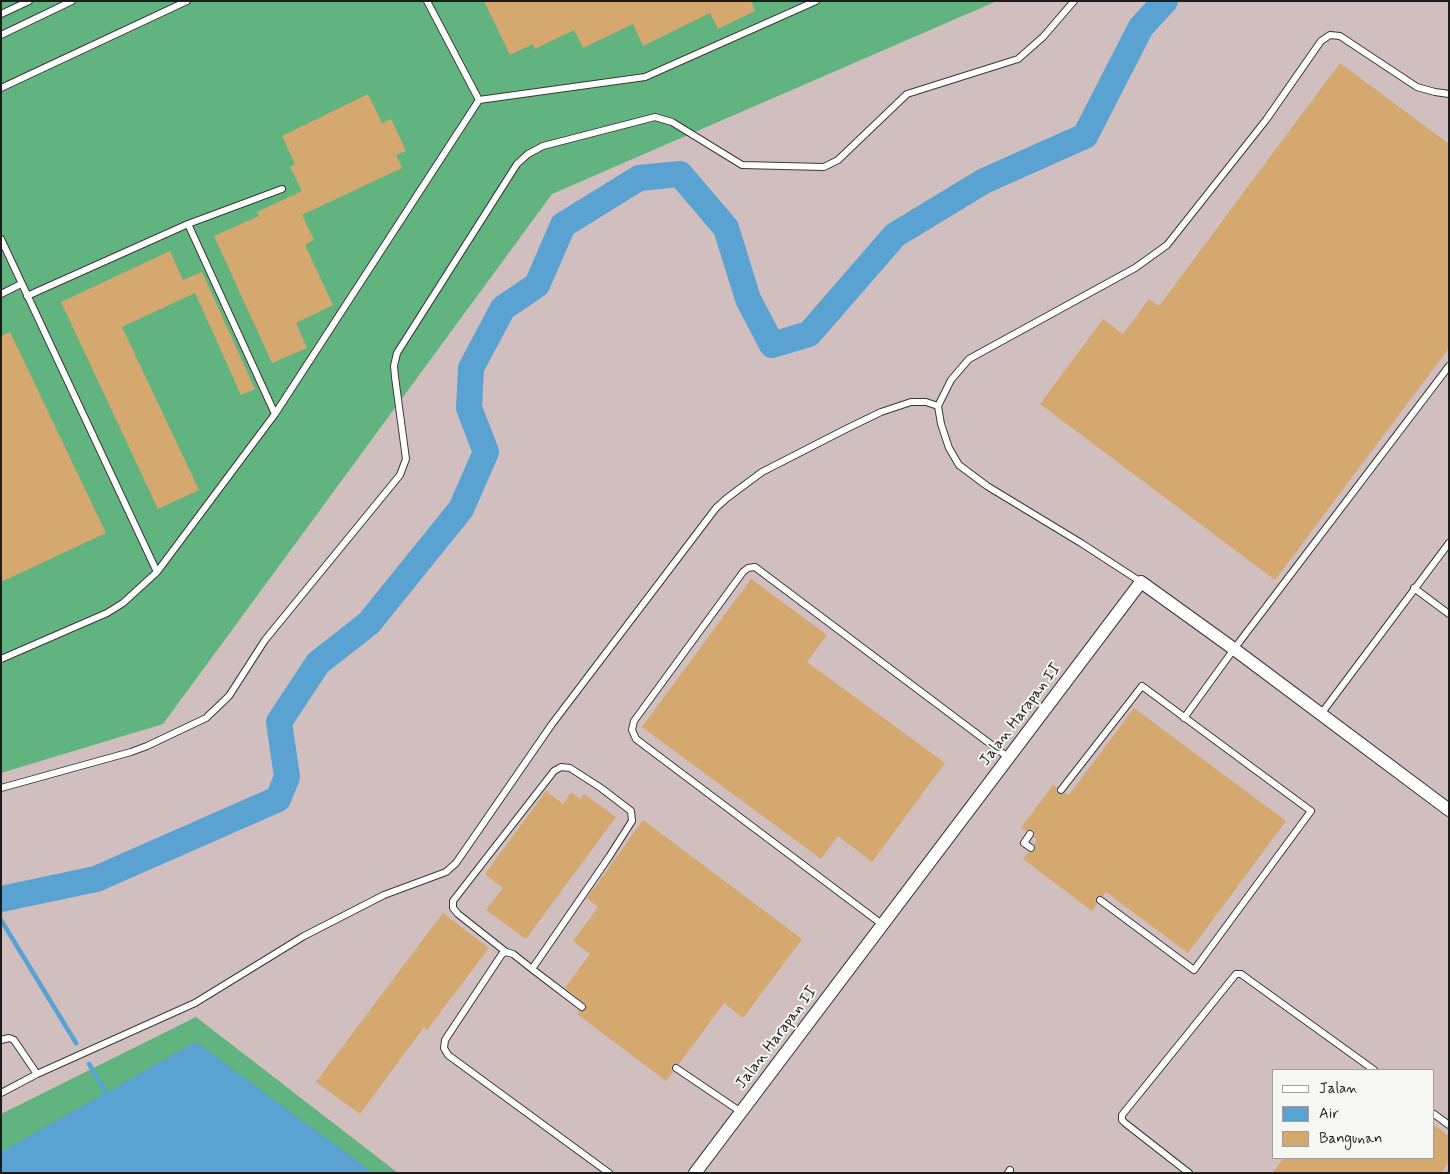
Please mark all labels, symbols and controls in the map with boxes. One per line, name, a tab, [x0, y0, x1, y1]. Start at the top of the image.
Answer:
street label: Jalan Harapan II	[976, 660, 1066, 770]
street label: Jalan Harapan II	[732, 983, 822, 1093]
legend	[1272, 1069, 1435, 1159]
text: Jalan	[1319, 1079, 1358, 1099]
text: Air	[1319, 1104, 1339, 1124]
text: Bangunan	[1319, 1129, 1382, 1149]

